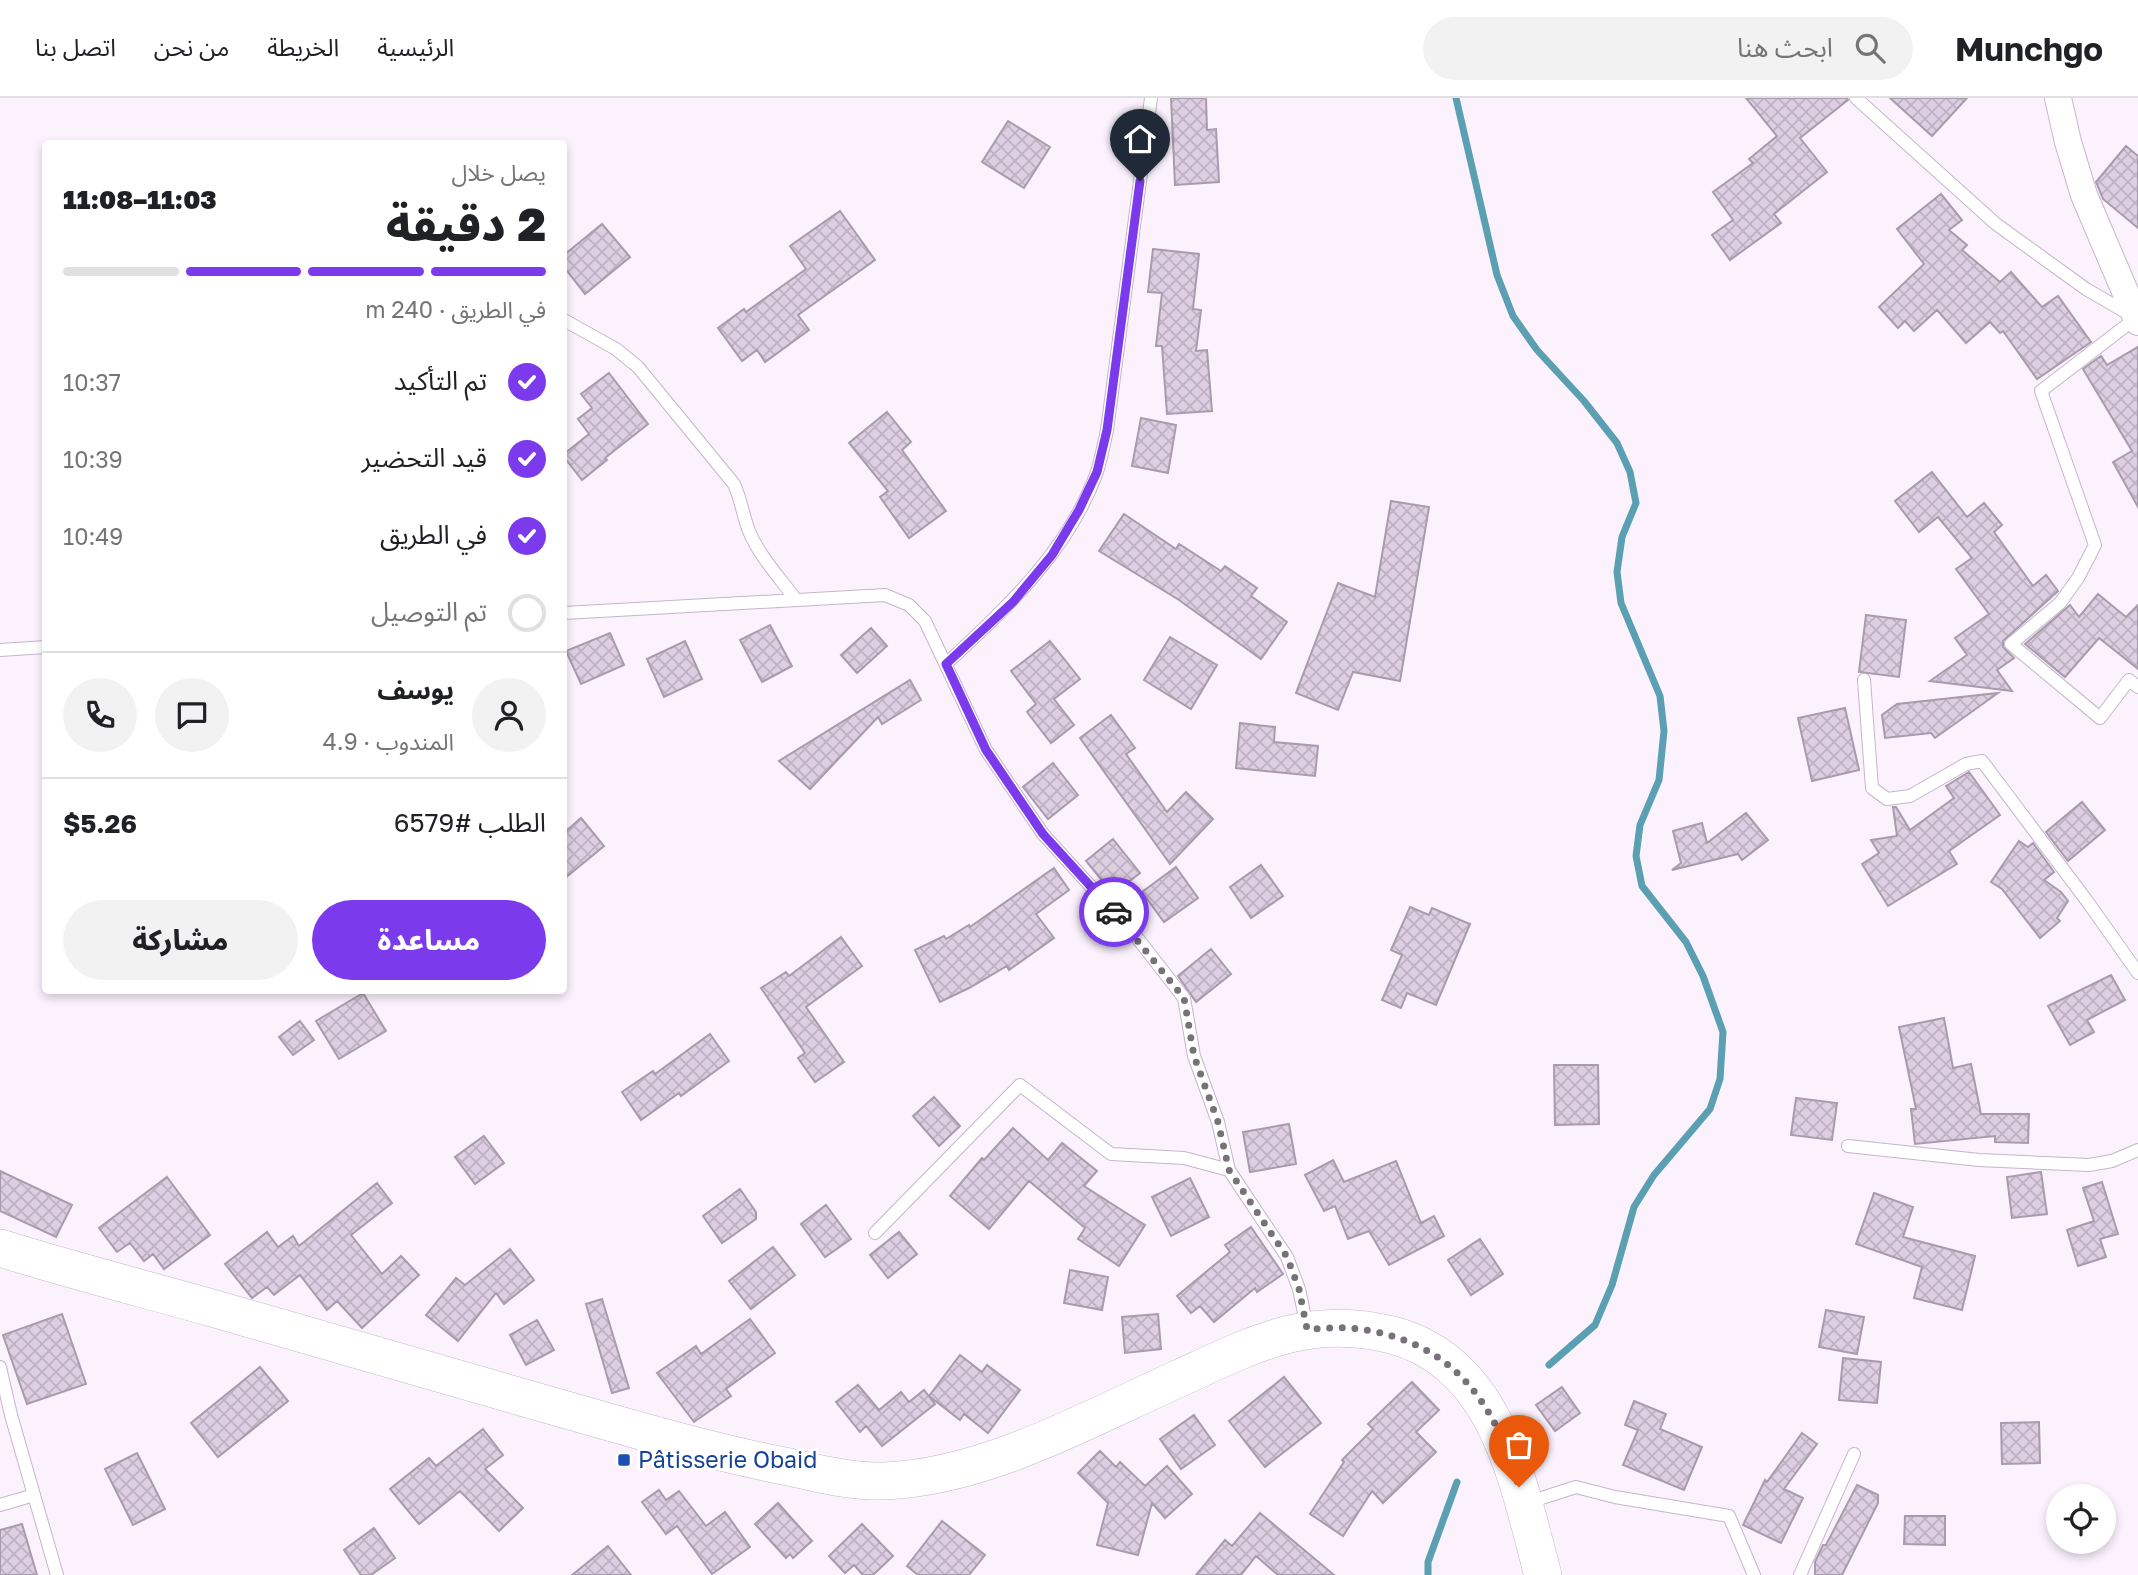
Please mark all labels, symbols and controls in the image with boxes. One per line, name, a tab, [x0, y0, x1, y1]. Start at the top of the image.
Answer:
search box	[1423, 17, 1913, 80]
icon: search	[1851, 29, 1889, 67]
text: Munchgo	[1955, 29, 2103, 68]
text: اتصل بنا	[35, 32, 116, 61]
text: من نحن	[154, 32, 229, 61]
text: الخريطة	[267, 32, 339, 61]
text: الرئيسية	[377, 32, 454, 61]
text: ابحث هنا	[1737, 32, 1833, 63]
pin	[1110, 109, 1170, 181]
icon: home	[1121, 120, 1159, 158]
text: يصل خلال	[451, 158, 546, 186]
text: 11:03–11:08	[63, 184, 217, 215]
text: 2 دقيقة	[386, 196, 546, 251]
text: في الطريق · 240 m	[365, 295, 546, 323]
icon: check	[508, 363, 546, 401]
text: تم التأكيد	[394, 365, 487, 396]
text: 10:37	[63, 368, 121, 396]
icon: check	[508, 440, 546, 478]
text: قيد التحضير	[361, 442, 487, 473]
text: 10:39	[63, 445, 123, 473]
icon: check	[508, 517, 546, 555]
text: في الطريق	[380, 519, 487, 550]
text: 10:49	[63, 522, 123, 550]
text: تم التوصيل	[371, 596, 487, 627]
text: يوسف	[377, 674, 454, 705]
button: phone	[63, 678, 137, 752]
button: chat	[155, 678, 229, 752]
button: person	[472, 678, 546, 752]
text: المندوب · 4.9	[323, 727, 454, 755]
text: الطلب #6579	[394, 807, 546, 838]
text: $5.26	[63, 808, 137, 839]
courier	[1079, 877, 1149, 947]
icon: car	[1095, 893, 1133, 931]
button: مشاركة	[63, 900, 298, 980]
button: مساعدة	[312, 900, 546, 980]
pin	[1489, 1415, 1549, 1487]
icon: bag	[1500, 1426, 1538, 1464]
place label: Pâtisserie Obaid	[638, 1445, 817, 1473]
marker: Pâtisserie Obaid	[616, 1452, 632, 1468]
map controls	[2046, 1484, 2116, 1554]
button: locate	[2046, 1484, 2116, 1554]

